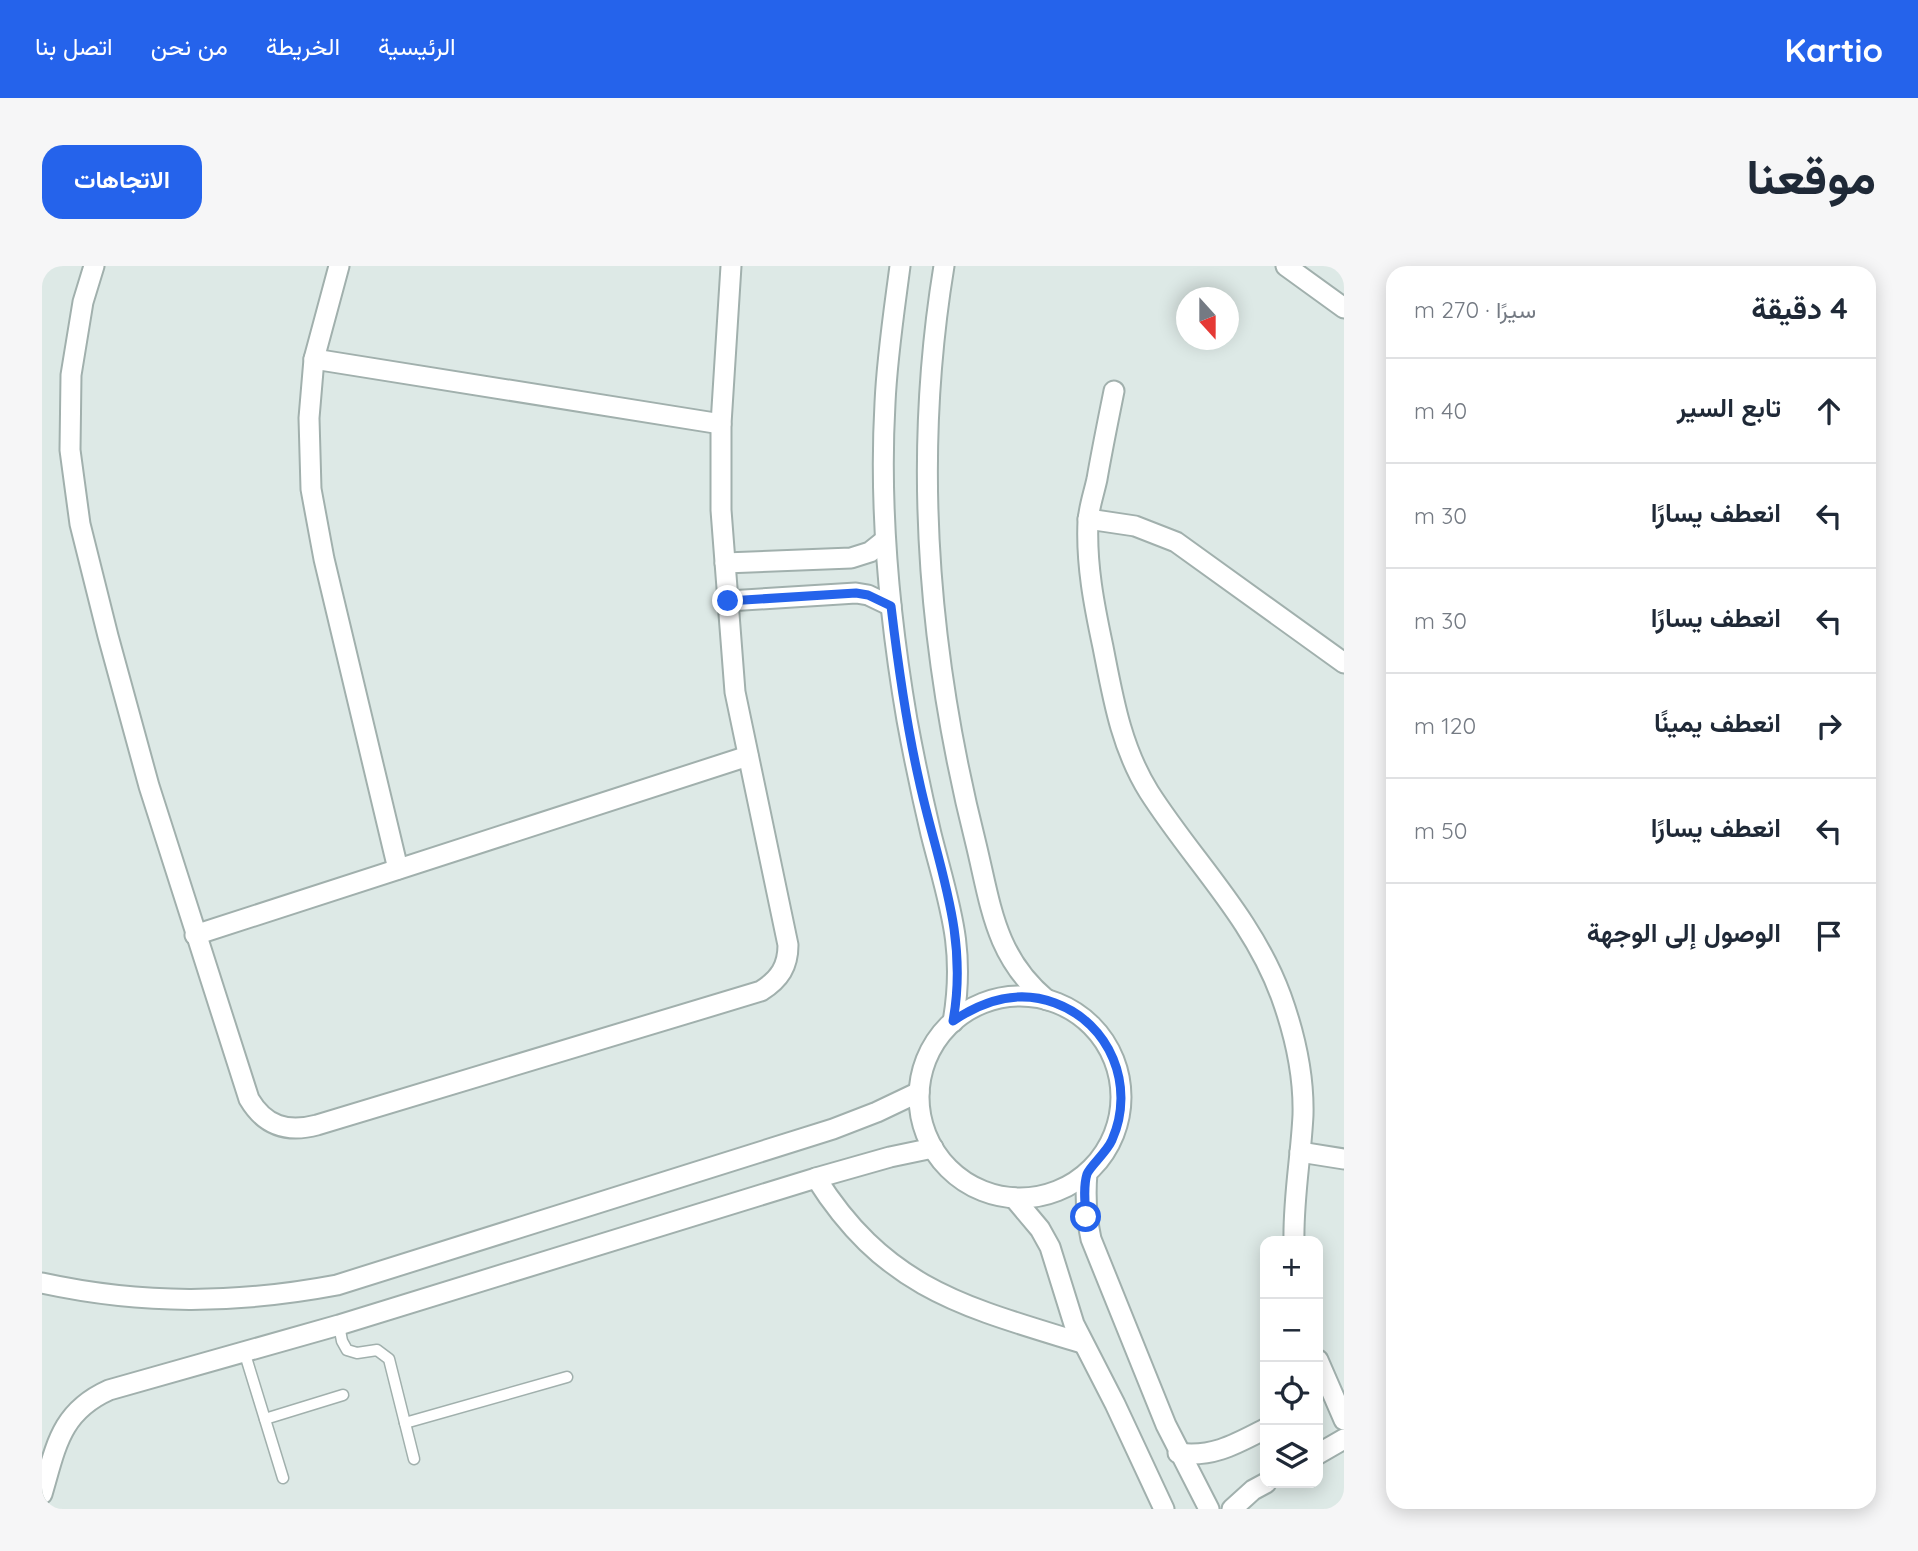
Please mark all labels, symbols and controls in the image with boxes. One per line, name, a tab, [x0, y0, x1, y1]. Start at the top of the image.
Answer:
text: Kartio	[1784, 29, 1883, 70]
text: اتصل بنا	[35, 31, 113, 61]
text: من نحن	[151, 31, 228, 61]
text: الخريطة	[266, 31, 340, 61]
text: الرئيسية	[378, 31, 456, 61]
button: الاتجاهات	[42, 145, 202, 219]
text: موقعنا	[1746, 145, 1876, 206]
north arrow	[1176, 287, 1239, 350]
text: 4 دقيقة	[1751, 289, 1848, 327]
text: سيرًا · 270 m	[1414, 295, 1536, 324]
text: تابع السير	[1677, 391, 1781, 424]
icon: ahead	[1810, 392, 1848, 430]
text: 40 m	[1414, 396, 1467, 425]
text: انعطف يسارًا	[1651, 496, 1781, 529]
icon: left	[1810, 497, 1848, 535]
text: 30 m	[1414, 501, 1467, 530]
route end	[712, 585, 743, 616]
text: انعطف يسارًا	[1651, 601, 1781, 634]
icon: left	[1810, 602, 1848, 640]
text: 30 m	[1414, 606, 1467, 635]
text: انعطف يمينًا	[1654, 706, 1781, 739]
icon: right	[1810, 707, 1848, 745]
text: 120 m	[1414, 711, 1476, 740]
text: انعطف يسارًا	[1651, 811, 1781, 844]
icon: left	[1810, 812, 1848, 850]
text: 50 m	[1414, 816, 1468, 845]
text: الوصول إلى الوجهة	[1587, 916, 1781, 949]
icon: arrive	[1810, 917, 1848, 955]
route start	[1070, 1201, 1101, 1232]
map controls	[1260, 1236, 1323, 1488]
button: +	[1260, 1236, 1323, 1299]
button: −	[1260, 1299, 1323, 1362]
button: locate	[1260, 1362, 1323, 1425]
button: layers	[1260, 1425, 1323, 1488]

